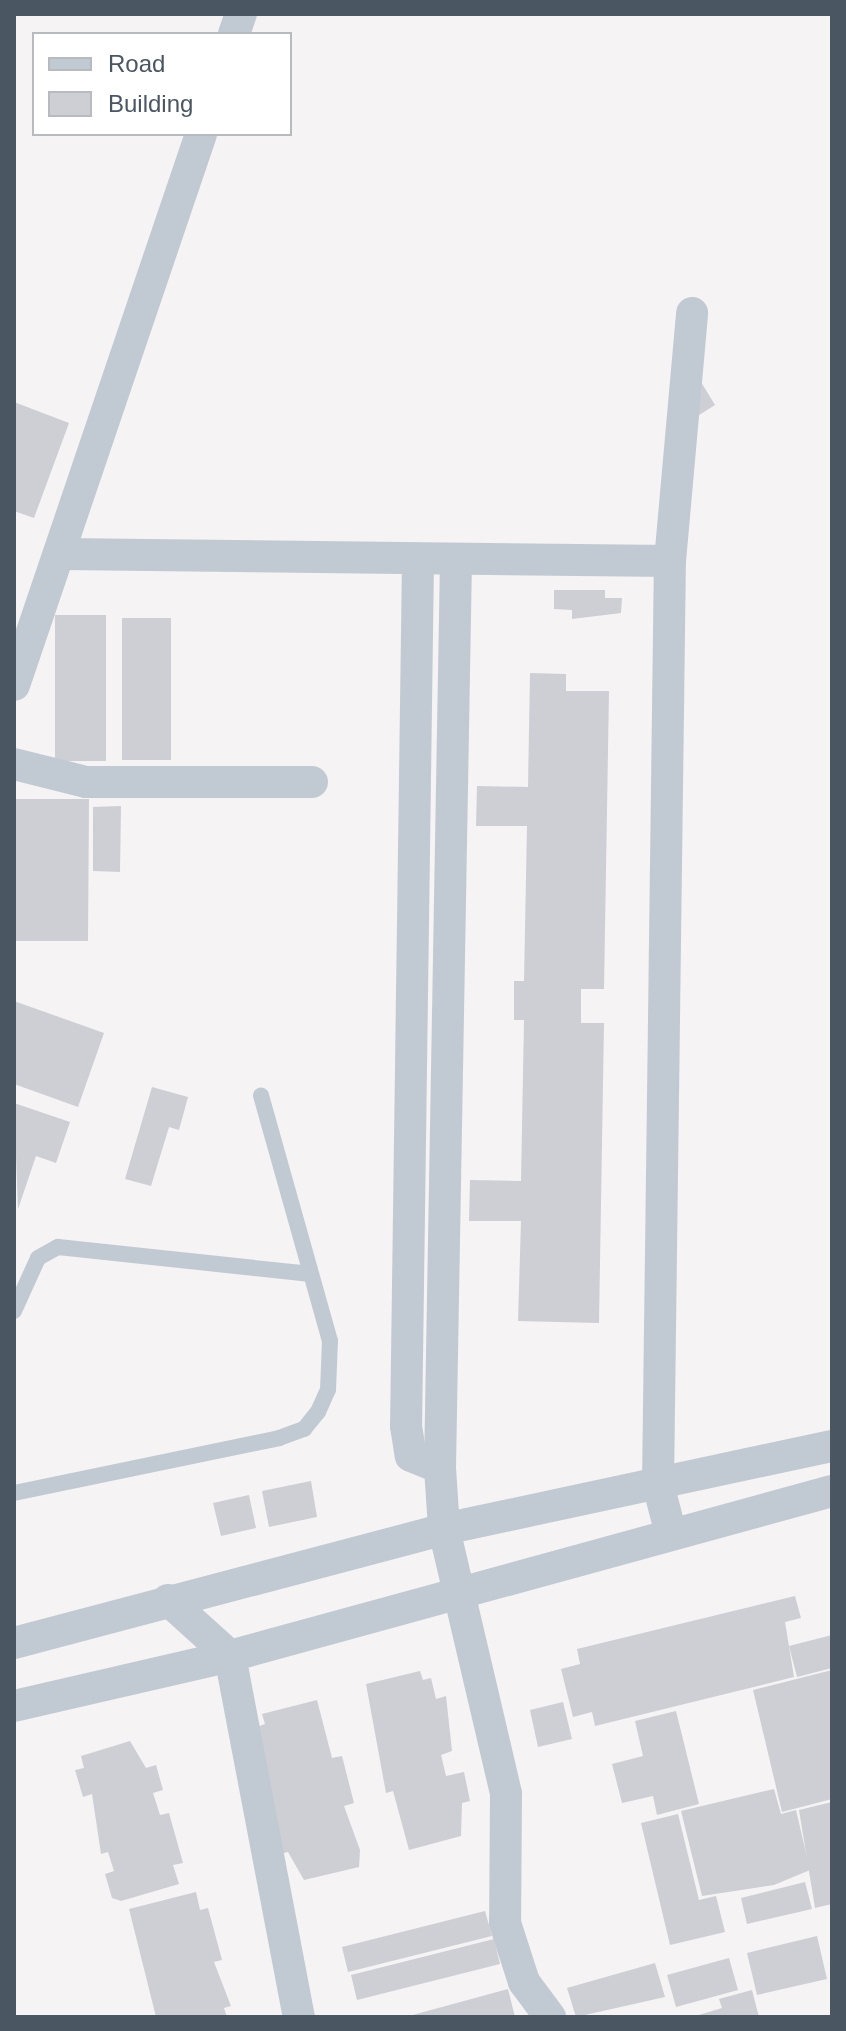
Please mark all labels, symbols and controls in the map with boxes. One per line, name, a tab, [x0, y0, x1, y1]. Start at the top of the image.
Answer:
legend	[32, 32, 292, 136]
text: Road	[108, 50, 165, 77]
text: Building	[108, 90, 193, 117]

